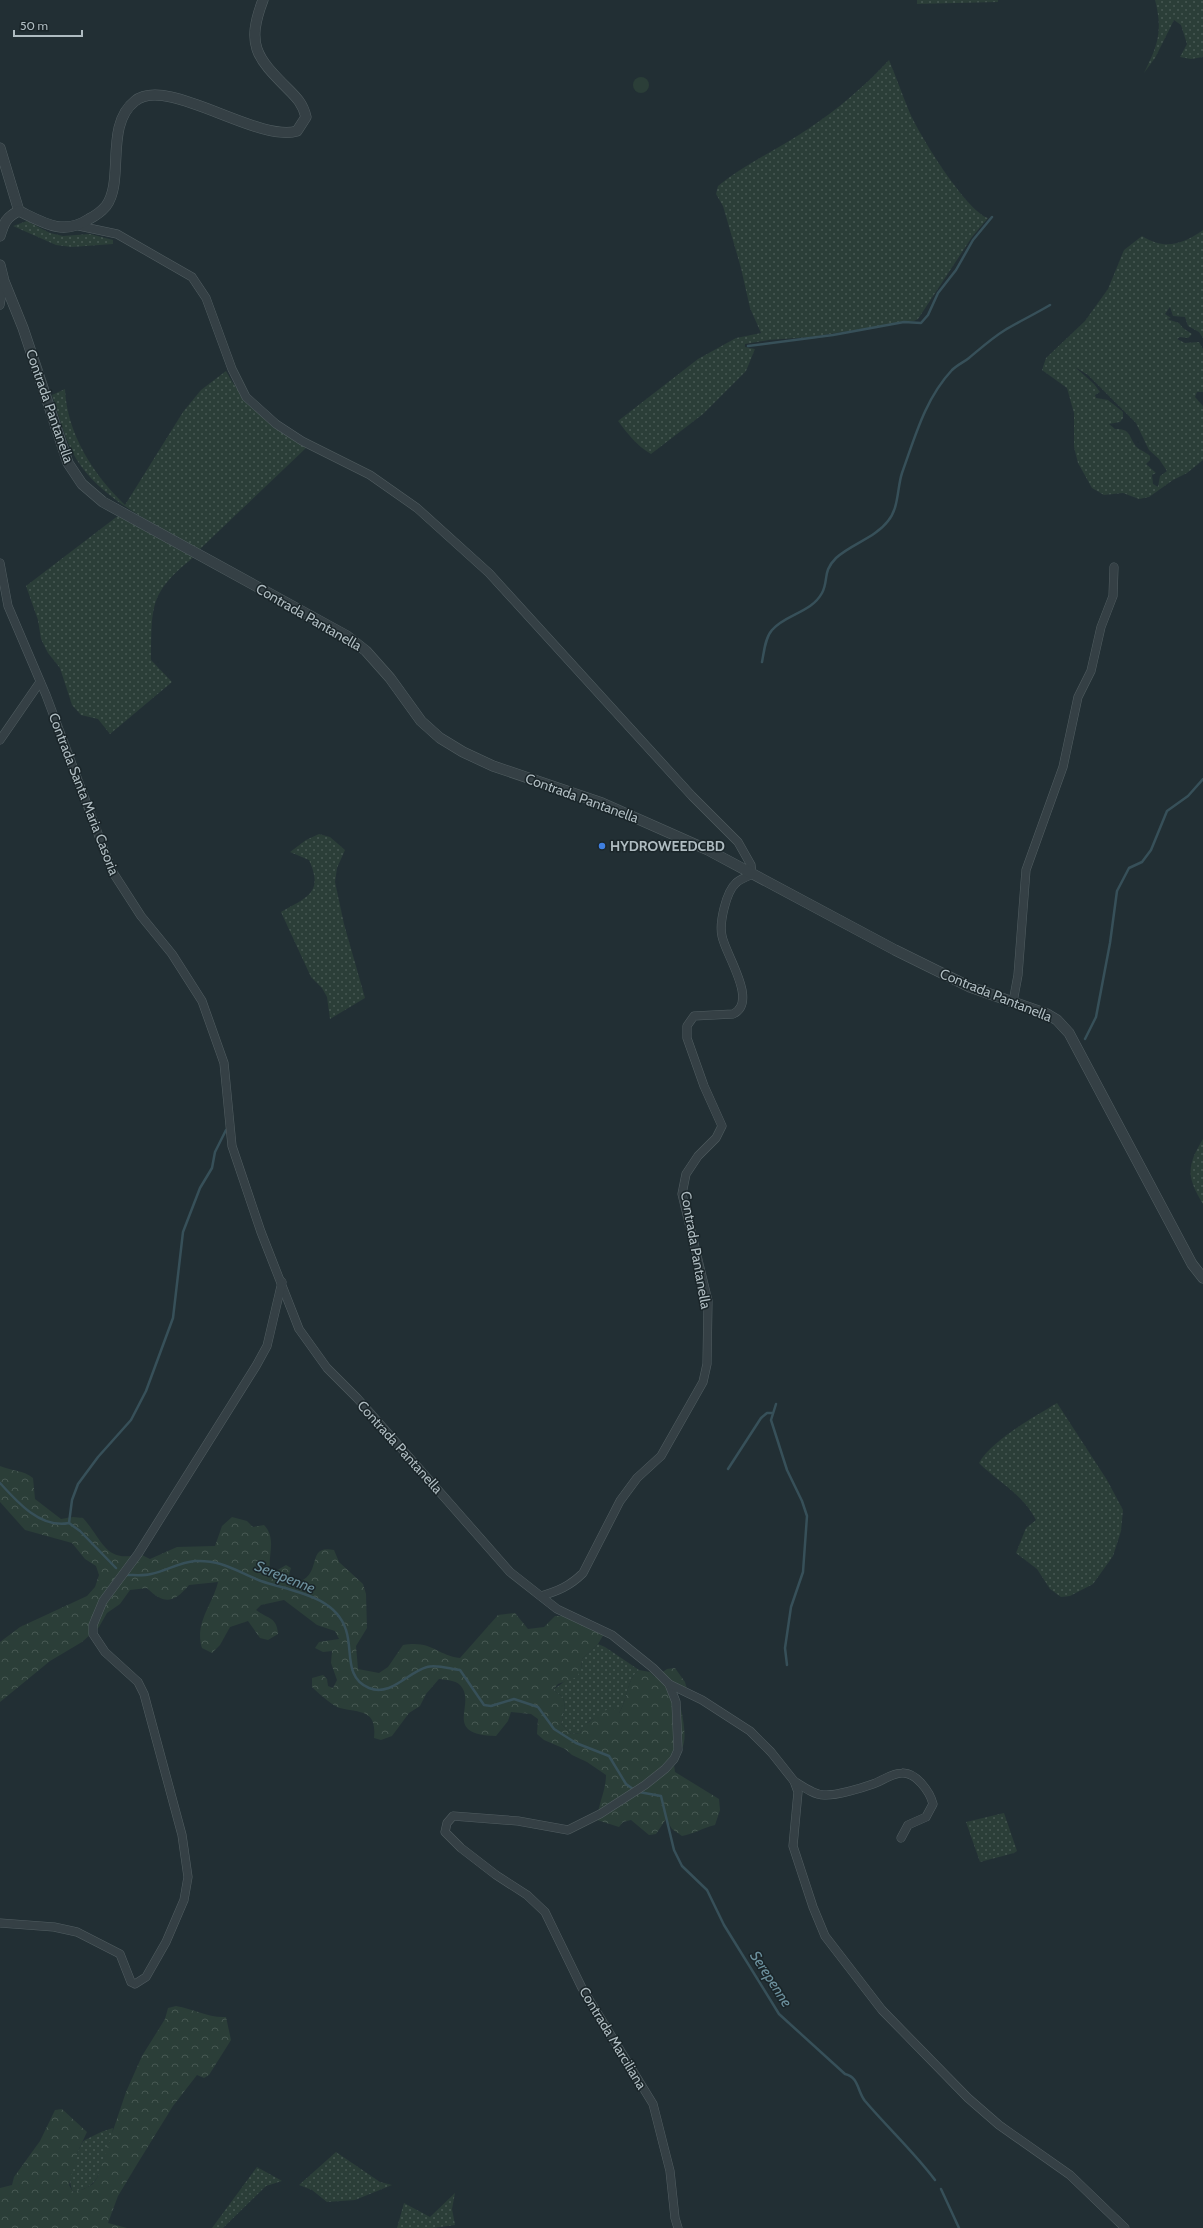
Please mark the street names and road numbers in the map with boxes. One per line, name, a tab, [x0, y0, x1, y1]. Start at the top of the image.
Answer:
street label: Contrada Pantanella	[22, 347, 78, 466]
street label: Contrada Pantanella	[253, 579, 365, 655]
street label: Contrada Santa Maria Casoria	[45, 710, 123, 878]
street label: Contrada Pantanella	[523, 769, 641, 827]
street label: Contrada Pantanella	[937, 964, 1055, 1026]
street label: Contrada Pantanella	[677, 1190, 715, 1311]
street label: Contrada Pantanella	[353, 1397, 447, 1498]
street label: Contrada Marciliana	[575, 1983, 651, 2093]

